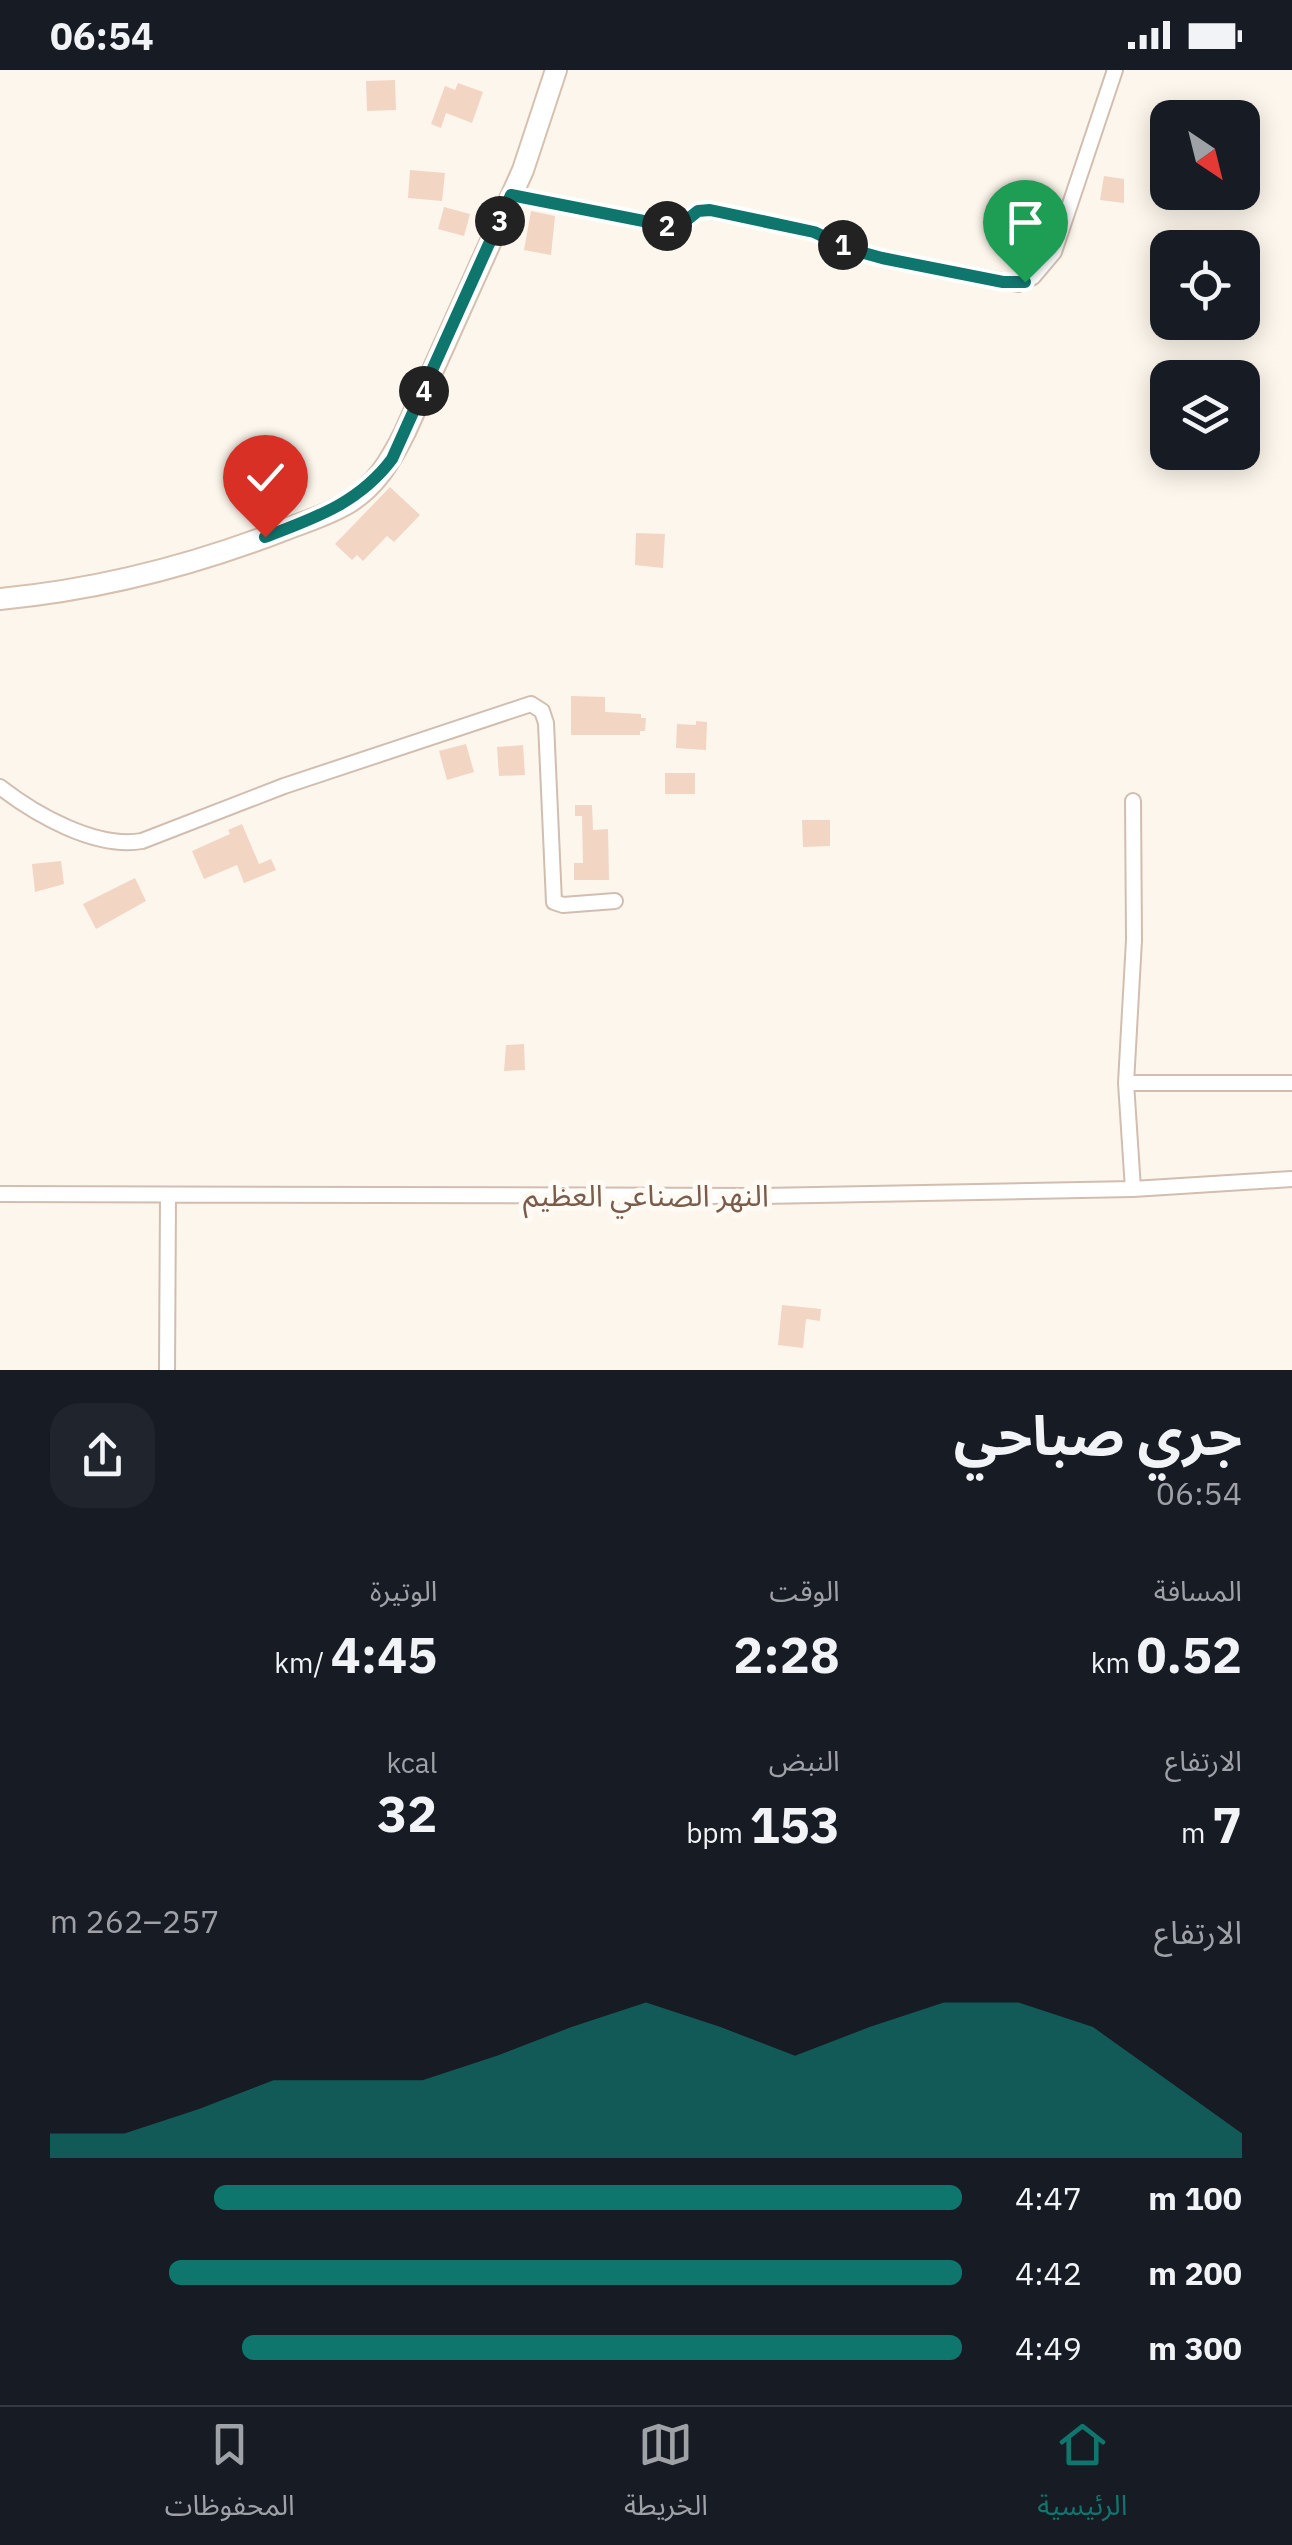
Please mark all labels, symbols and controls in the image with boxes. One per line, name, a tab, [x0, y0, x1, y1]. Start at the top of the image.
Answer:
text: 06:54	[50, 11, 154, 60]
north arrow	[1150, 100, 1260, 210]
map controls	[1150, 100, 1260, 470]
pin	[983, 180, 1068, 283]
icon: arrive	[998, 195, 1053, 250]
pin: 3	[475, 196, 525, 246]
pin: 2	[642, 201, 692, 251]
text: 3	[492, 202, 508, 239]
text: 2	[659, 207, 675, 244]
pin: 1	[818, 220, 868, 270]
text: 1	[835, 226, 851, 263]
button: locate	[1150, 230, 1260, 340]
button: layers	[1150, 360, 1260, 470]
pin: 4	[399, 366, 449, 416]
text: 4	[416, 372, 432, 409]
pin	[223, 435, 308, 538]
icon: check	[238, 450, 293, 505]
street label: النهر الصناعي العظيم	[523, 1175, 769, 1219]
text: جري صباحي	[954, 1399, 1242, 1470]
button: share	[50, 1403, 155, 1508]
text: 06:54	[1156, 1472, 1242, 1514]
text: الوتيرة	[370, 1572, 437, 1609]
text: الوقت	[769, 1572, 840, 1609]
text: المسافة	[1154, 1572, 1242, 1609]
text: 4:45	[331, 1622, 437, 1687]
text: 2:28	[733, 1622, 840, 1687]
text: 0.52	[1137, 1622, 1242, 1687]
text: /km	[274, 1644, 331, 1681]
text: km	[1091, 1644, 1137, 1681]
text: النبض	[769, 1742, 840, 1779]
text: الارتفاع	[1165, 1742, 1242, 1779]
text: kcal	[386, 1744, 437, 1781]
text: 32	[377, 1781, 437, 1846]
text: 153	[750, 1792, 840, 1857]
text: 7	[1212, 1792, 1242, 1857]
text: bpm	[686, 1814, 750, 1851]
text: m	[1181, 1814, 1212, 1851]
text: 257–262 m	[50, 1900, 220, 1942]
text: الارتفاع	[1154, 1911, 1242, 1953]
text: 4:47	[1015, 2177, 1082, 2219]
text: 100 m	[1148, 2177, 1242, 2219]
text: 4:42	[1015, 2252, 1082, 2294]
text: 200 m	[1148, 2252, 1242, 2294]
text: 4:49	[1015, 2327, 1082, 2369]
text: 300 m	[1148, 2327, 1242, 2369]
tab: المحفوظات	[165, 2417, 295, 2536]
tab: الخريطة	[624, 2417, 708, 2536]
tab: الرئيسية	[1037, 2417, 1127, 2536]

